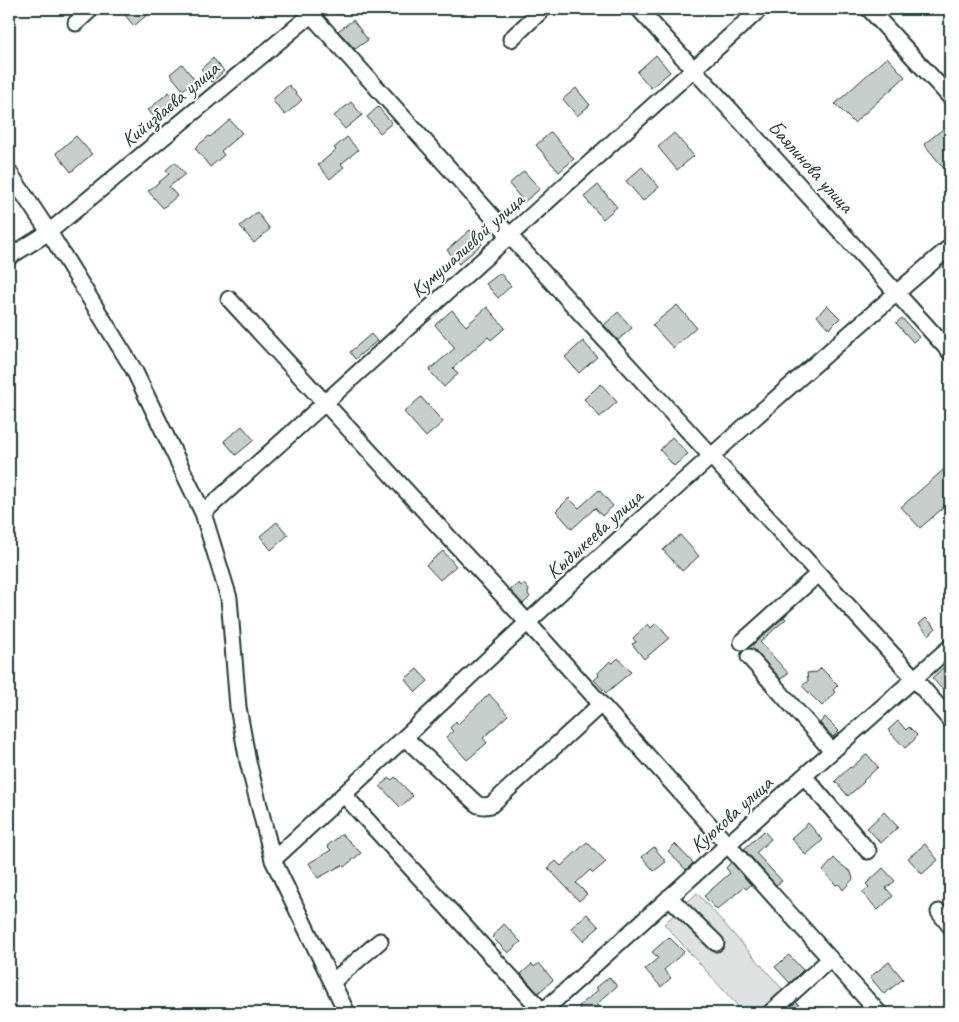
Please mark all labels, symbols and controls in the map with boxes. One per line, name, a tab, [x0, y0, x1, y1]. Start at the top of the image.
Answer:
street label: Кийизбаева улица	[116, 54, 226, 153]
street label: Баялинова улица	[763, 114, 860, 219]
street label: Кумушалиевой улица	[405, 185, 531, 303]
street label: Кыдыкеева улица	[540, 482, 650, 584]
street label: Куюкова улица	[684, 769, 779, 858]

